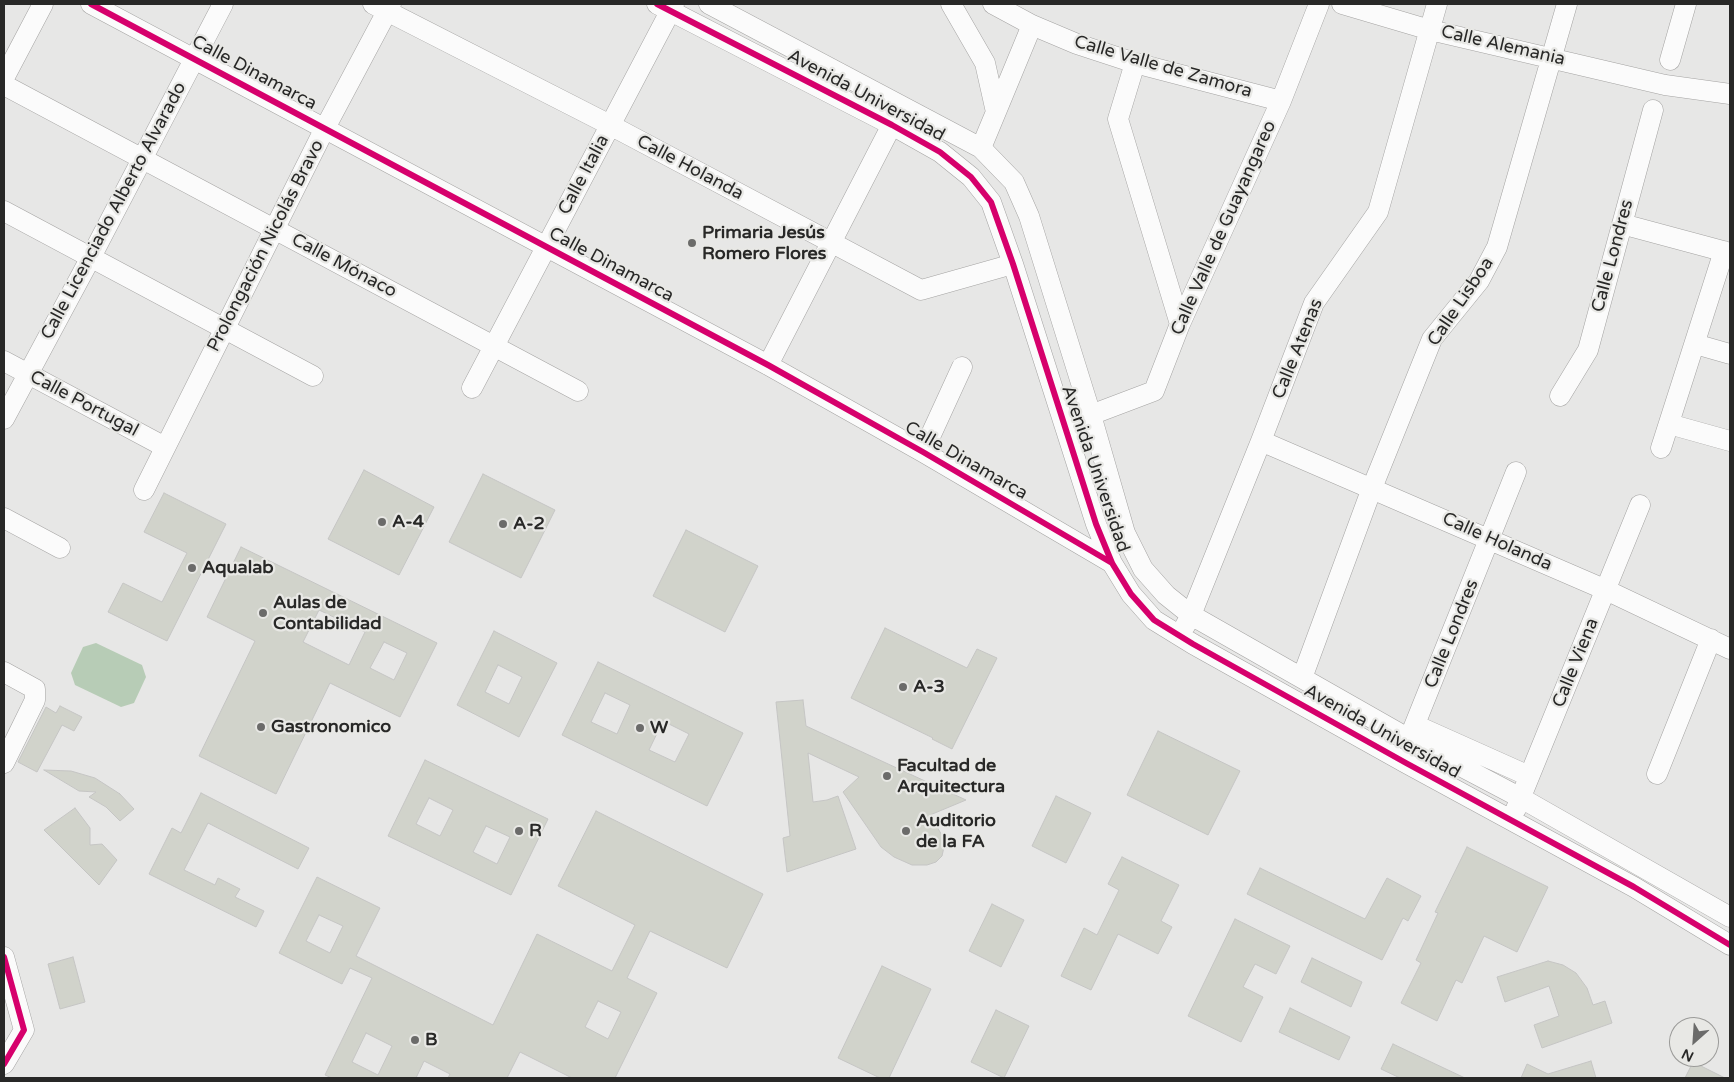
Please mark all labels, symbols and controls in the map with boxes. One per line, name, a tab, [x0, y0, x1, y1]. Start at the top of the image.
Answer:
street label: Calle Alemania	[1439, 21, 1567, 71]
street label: Calle Dinamarca	[188, 31, 320, 115]
street label: Calle Valle de Zamora	[1071, 31, 1255, 103]
street label: Avenida Universidad	[784, 45, 948, 147]
street label: Calle Licenciado Alberto Alvarado	[37, 79, 191, 343]
street label: Calle Valle de Guayangareo	[1167, 117, 1281, 339]
street label: Calle Italia	[554, 131, 614, 219]
street label: Calle Holanda	[633, 131, 747, 205]
street label: Prolongación Nicolás Bravo	[203, 137, 329, 355]
street label: Calle Londres	[1588, 197, 1638, 315]
place label: Primaria Jesús Romero Flores	[702, 222, 826, 264]
street label: Calle Dinamarca	[545, 223, 677, 307]
street label: Calle Mónaco	[288, 229, 400, 303]
marker: Primaria Jesús Romero Flores	[686, 237, 698, 249]
street label: Calle Lisboa	[1423, 254, 1499, 350]
street label: Calle Atenas	[1268, 296, 1328, 402]
street label: Calle Portugal	[26, 366, 142, 442]
street label: Avenida Universidad	[1056, 383, 1134, 555]
street label: Calle Dinamarca	[901, 417, 1031, 505]
street label: Calle Holanda	[1439, 508, 1555, 576]
place label: A-4	[392, 511, 424, 533]
place label: A-2	[513, 513, 545, 535]
marker: A-4	[376, 516, 388, 528]
marker: A-2	[497, 518, 509, 530]
place label: Aqualab	[202, 557, 274, 579]
marker: Aqualab	[186, 562, 198, 574]
street label: Calle Londres	[1420, 576, 1484, 692]
place label: Aulas de Contabilidad	[273, 592, 382, 634]
marker: Aulas de Contabilidad	[257, 607, 269, 619]
street label: Calle Viena	[1548, 615, 1604, 711]
place label: A-3	[913, 676, 945, 698]
street label: Avenida Universidad	[1300, 680, 1464, 784]
marker: A-3	[897, 681, 909, 693]
place label: Gastronomico	[271, 716, 391, 738]
place label: W	[650, 717, 668, 739]
marker: Gastronomico	[255, 721, 267, 733]
marker: W	[634, 722, 646, 734]
place label: Facultad de Arquitectura	[897, 755, 1005, 798]
marker: Facultad de Arquitectura	[881, 770, 893, 782]
place label: Auditorio de la FA	[916, 810, 996, 852]
place label: R	[529, 820, 542, 842]
marker: R	[513, 825, 525, 837]
marker: Auditorio de la FA	[900, 825, 912, 837]
north arrow	[1669, 1017, 1719, 1067]
place label: B	[425, 1029, 437, 1051]
marker: B	[409, 1034, 421, 1046]
text: N	[1679, 1045, 1696, 1065]

